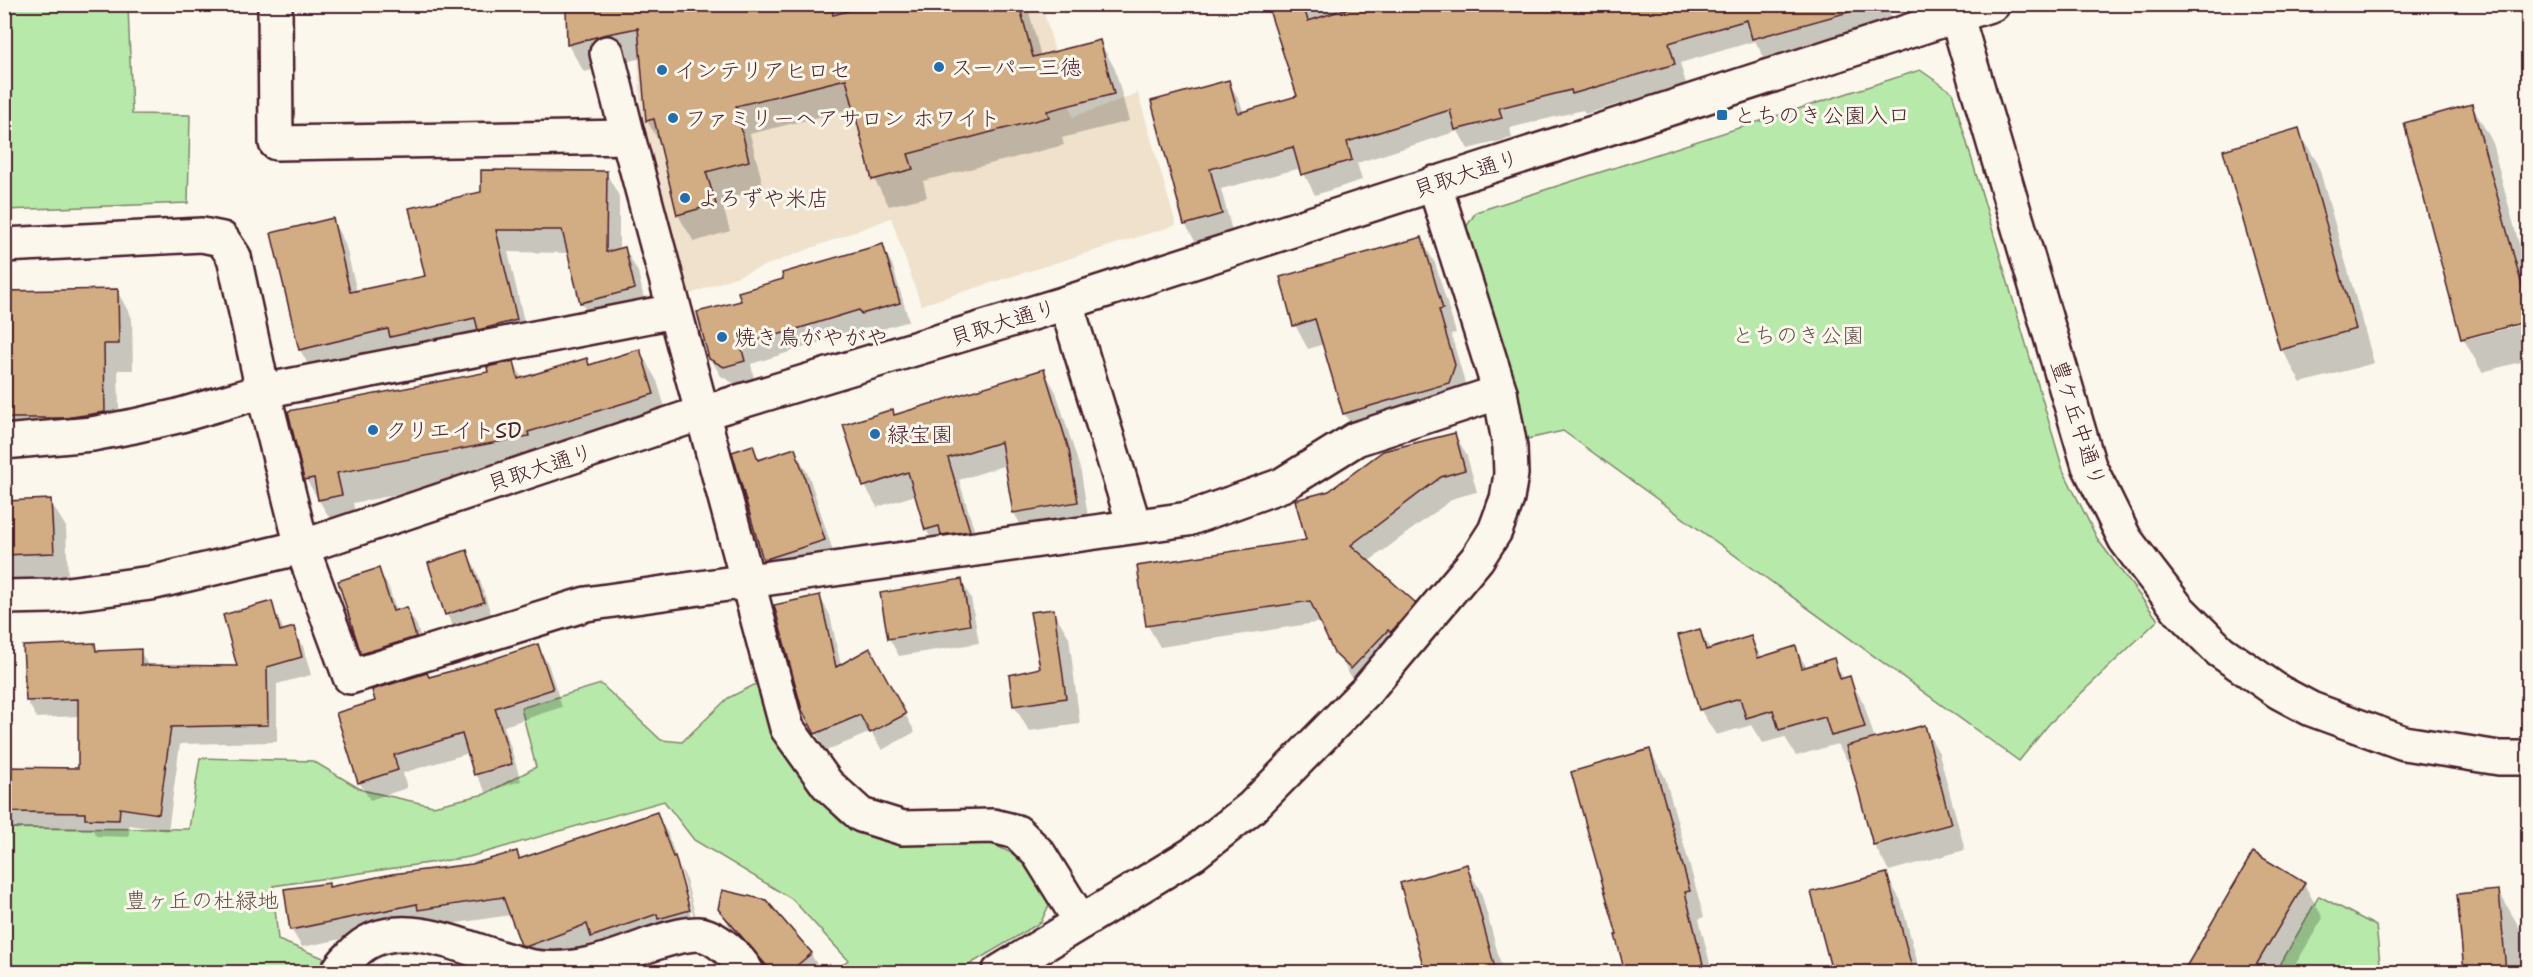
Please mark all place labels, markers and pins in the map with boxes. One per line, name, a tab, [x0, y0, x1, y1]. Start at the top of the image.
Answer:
place label: スーパー三徳	[951, 53, 1082, 82]
place label: インテリアヒロセ	[674, 56, 851, 85]
marker: スーパー三徳	[932, 60, 946, 74]
marker: インテリアヒロセ	[655, 63, 669, 77]
place label: とちのき公園入口	[1734, 101, 1910, 130]
place label: ファミリーヘアサロン ホワイト	[685, 104, 1001, 133]
marker: とちのき公園入口	[1715, 108, 1729, 122]
marker: ファミリーヘアサロン ホワイト	[666, 111, 680, 125]
place label: よろずや米店	[697, 184, 829, 213]
marker: よろずや米店	[678, 191, 692, 205]
place label: 焼き鳥がやがや	[734, 323, 888, 352]
marker: 焼き鳥がやがや	[715, 330, 729, 344]
place label: クリエイトSD	[385, 416, 522, 445]
place label: 緑宝園	[887, 420, 953, 449]
marker: クリエイトSD	[366, 423, 380, 437]
marker: 緑宝園	[868, 427, 882, 441]

